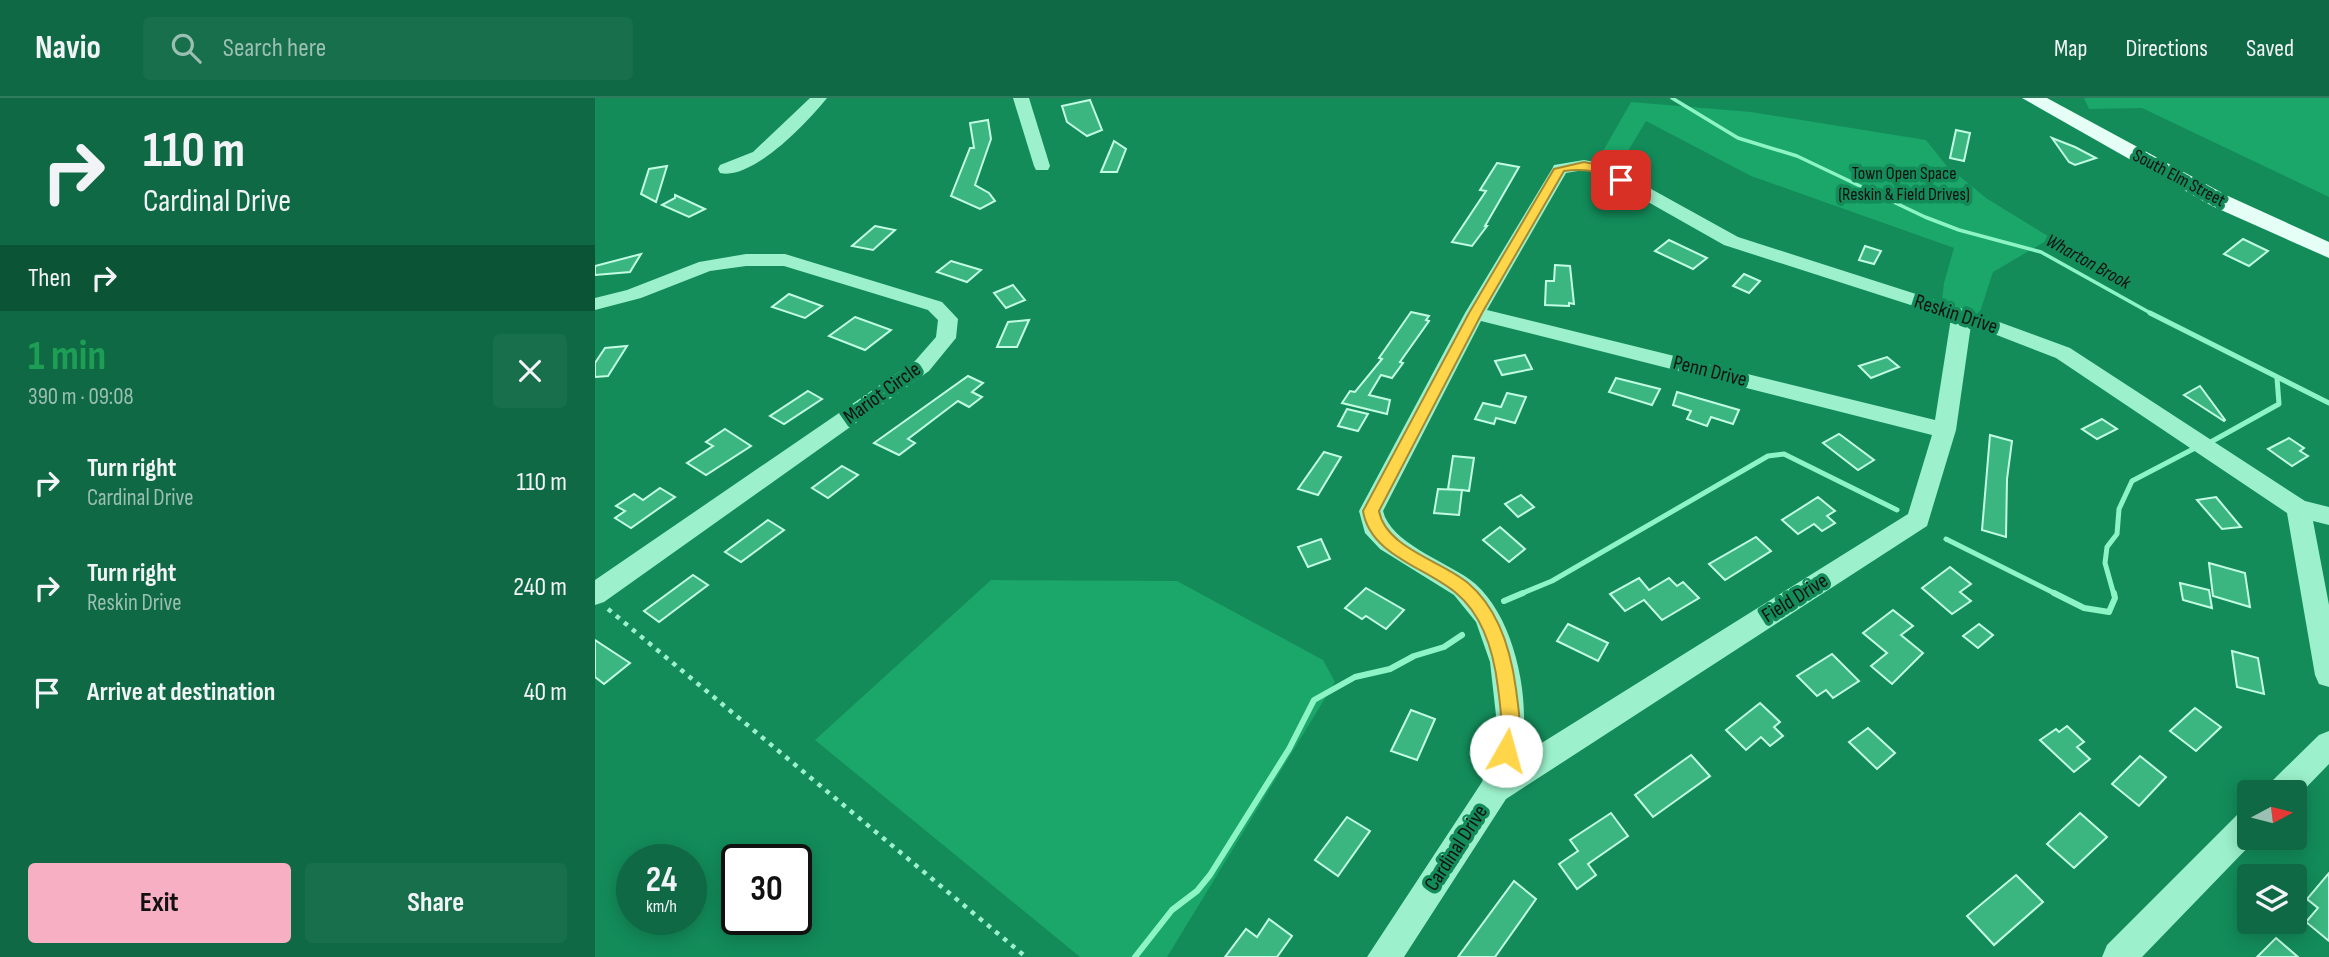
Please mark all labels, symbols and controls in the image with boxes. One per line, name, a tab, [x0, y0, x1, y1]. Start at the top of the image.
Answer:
search box	[143, 17, 633, 80]
text: Navio	[35, 28, 101, 68]
icon: search	[167, 29, 205, 67]
text: Search here	[223, 33, 326, 64]
text: Map	[2054, 34, 2087, 63]
text: Directions	[2125, 34, 2208, 63]
text: Saved	[2246, 34, 2294, 63]
text: 110 m	[143, 122, 245, 181]
icon: right	[28, 126, 119, 217]
street label: South Elm Street	[2129, 145, 2229, 211]
pin	[1591, 150, 1651, 210]
icon: arrive	[1602, 161, 1640, 199]
park label: Town Open Space (Reskin & Field Drives)	[1838, 163, 1970, 205]
text: Cardinal Drive	[143, 182, 291, 221]
water label: Wharton Brook	[2042, 229, 2135, 295]
icon: right	[85, 259, 123, 297]
text: Then	[28, 263, 71, 294]
street label: Reskin Drive	[1911, 289, 2001, 339]
text: 1 min	[28, 331, 106, 382]
button: close	[493, 334, 567, 408]
street label: Penn Drive	[1670, 350, 1750, 392]
street label: Mariot Circle	[838, 357, 926, 429]
text: 390 m · 09:08	[28, 383, 134, 411]
text: Turn right	[87, 453, 176, 484]
icon: right	[28, 464, 66, 502]
text: 110 m	[516, 467, 567, 498]
text: Cardinal Drive	[87, 484, 194, 512]
text: Turn right	[87, 558, 176, 589]
street label: Field Drive	[1757, 568, 1833, 628]
icon: right	[28, 569, 66, 607]
text: 240 m	[513, 572, 567, 603]
text: Reskin Drive	[87, 589, 182, 617]
icon: arrive	[28, 674, 66, 712]
text: Arrive at destination	[87, 677, 275, 708]
text: 40 m	[524, 677, 567, 708]
position arrow	[1469, 714, 1543, 788]
north arrow	[2237, 780, 2307, 850]
map controls	[2237, 780, 2307, 934]
street label: Cardinal Drive	[1419, 800, 1493, 896]
speed limit sign: 30	[721, 844, 812, 935]
text: 24	[646, 859, 677, 902]
button: Exit	[28, 863, 291, 943]
button: Share	[305, 863, 567, 943]
button: layers	[2237, 864, 2307, 934]
text: km/h	[646, 896, 677, 917]

